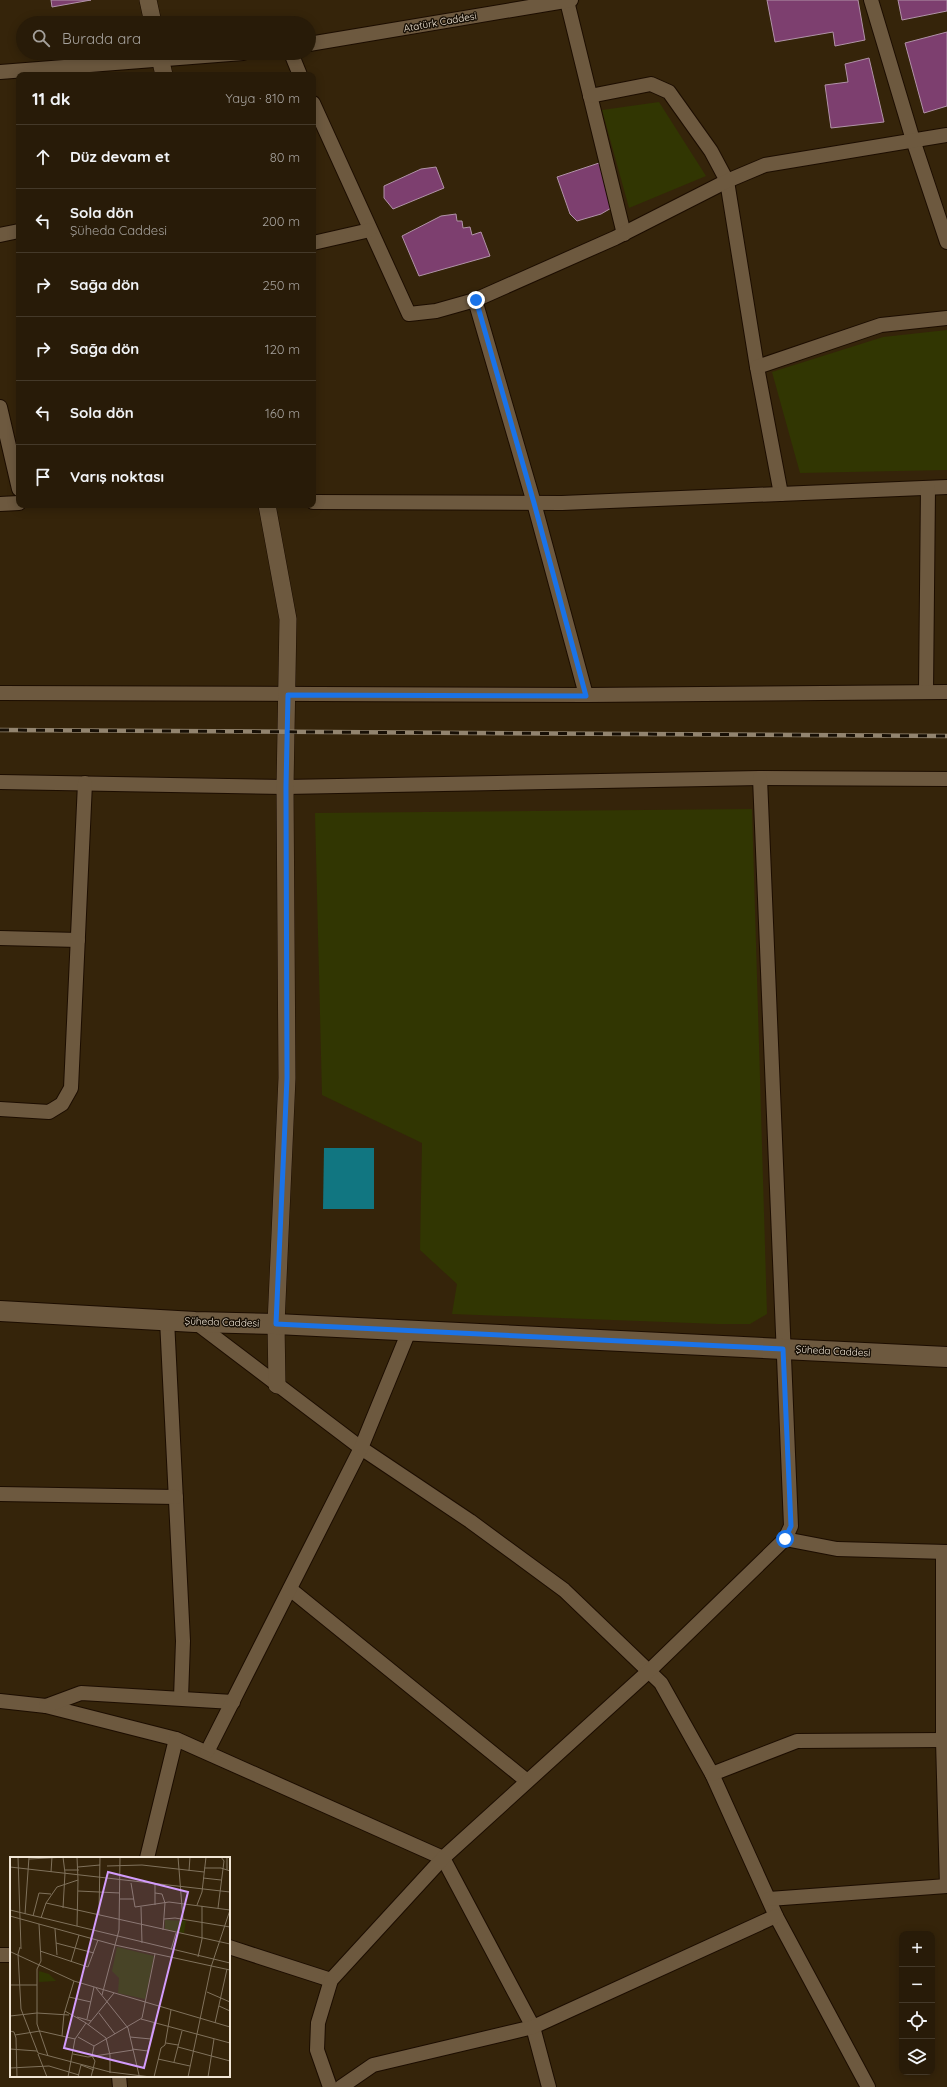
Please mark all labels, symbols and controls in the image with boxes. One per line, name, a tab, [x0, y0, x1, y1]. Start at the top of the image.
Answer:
street label: Atatürk Caddesi	[402, 9, 478, 35]
search box	[16, 16, 316, 60]
icon: search	[30, 27, 52, 49]
text: Burada ara	[62, 29, 141, 48]
text: 11 dk	[32, 88, 70, 109]
text: Yaya · 810 m	[225, 90, 300, 106]
icon: ahead	[32, 146, 54, 168]
text: Düz devam et	[70, 147, 170, 166]
text: 80 m	[270, 149, 300, 165]
text: Sola dön	[70, 203, 134, 222]
icon: left	[32, 210, 54, 232]
text: 200 m	[262, 213, 300, 229]
text: Şüheda Caddesi	[70, 222, 167, 238]
icon: right	[32, 274, 54, 296]
text: Sağa dön	[70, 275, 139, 294]
text: 250 m	[263, 277, 300, 293]
route end	[467, 291, 485, 309]
icon: right	[32, 338, 54, 360]
text: Sağa dön	[70, 339, 139, 358]
text: 120 m	[265, 341, 300, 357]
icon: left	[32, 402, 54, 424]
text: Sola dön	[70, 403, 134, 422]
text: 160 m	[265, 405, 300, 421]
icon: arrive	[32, 466, 54, 488]
text: Varış noktası	[70, 467, 164, 486]
street label: Şüheda Caddesi	[184, 1314, 260, 1330]
street label: Şüheda Caddesi	[795, 1343, 871, 1359]
route start	[776, 1530, 794, 1548]
inset map	[10, 1857, 230, 2077]
map controls	[899, 1931, 935, 2075]
button: +	[899, 1931, 935, 1967]
button: −	[899, 1967, 935, 2003]
button: locate	[899, 2003, 935, 2039]
button: layers	[899, 2039, 935, 2075]

